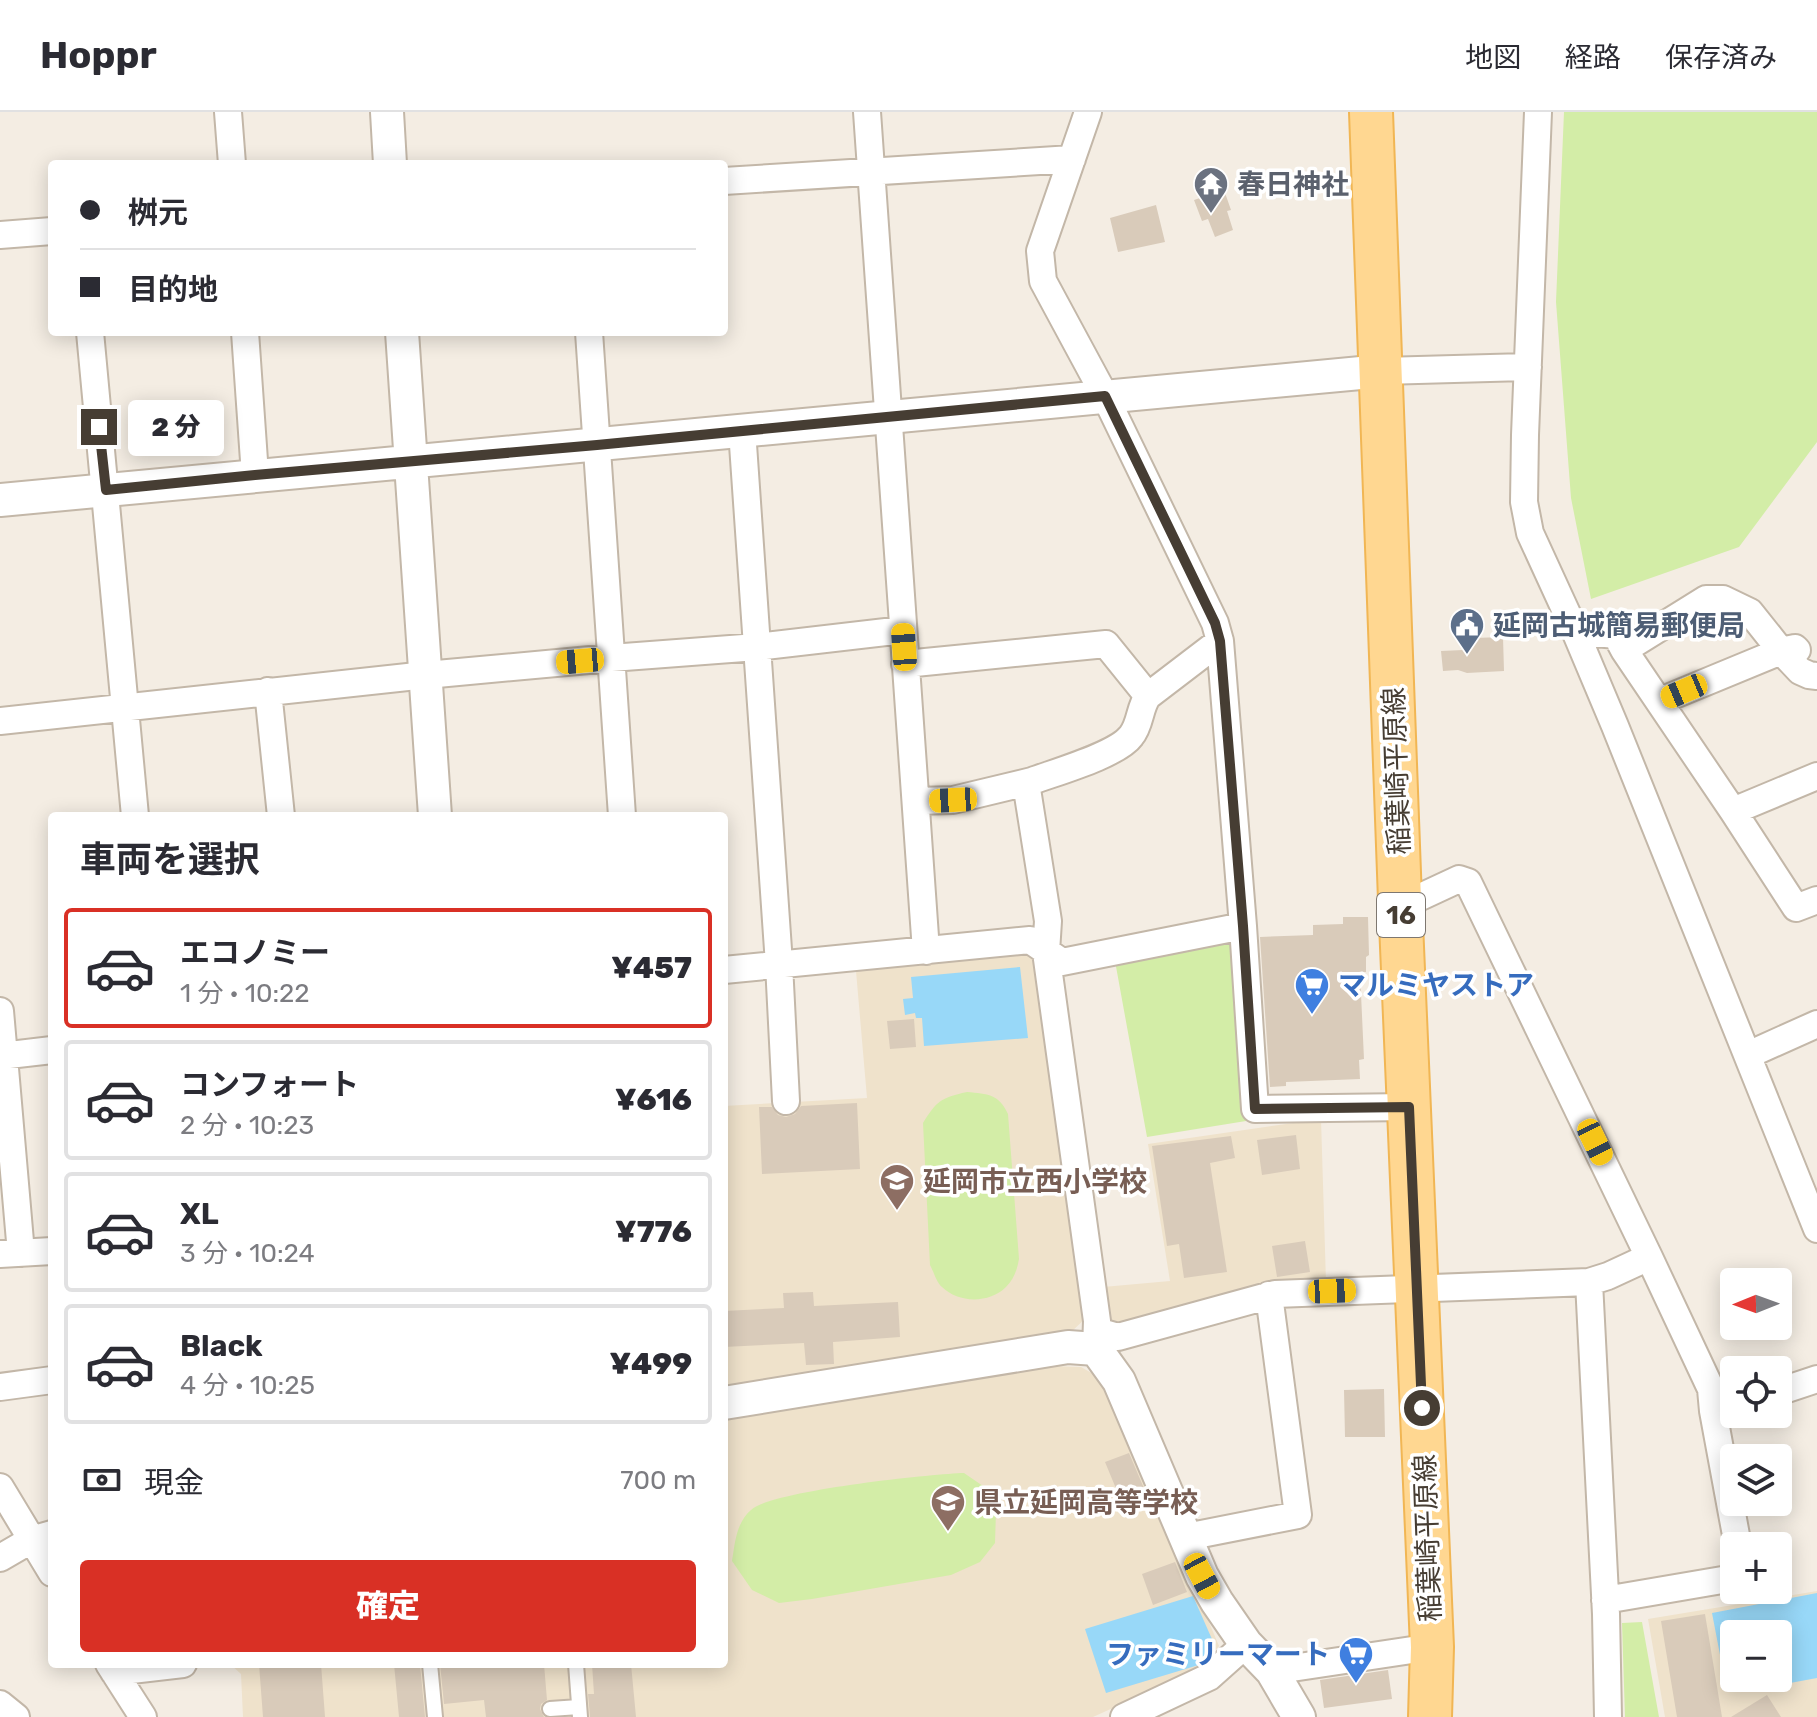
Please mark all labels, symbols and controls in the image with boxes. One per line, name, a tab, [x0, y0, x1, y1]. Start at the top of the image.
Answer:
text: Hoppr	[40, 32, 157, 78]
text: 地図	[1465, 41, 1521, 74]
text: 経路	[1565, 41, 1621, 74]
text: 保存済み	[1665, 41, 1777, 74]
temple icon: 春日神社	[1192, 165, 1230, 215]
place label: 春日神社	[1237, 168, 1349, 201]
text: 桝元	[128, 195, 188, 231]
text: 目的地	[128, 272, 218, 308]
callout: 2 分	[127, 399, 223, 455]
route end	[81, 409, 117, 445]
text: 2 分	[152, 412, 200, 443]
public building icon: 延岡古城簡易郵便局	[1448, 606, 1486, 656]
place label: 延岡古城簡易郵便局	[1493, 609, 1745, 642]
car	[890, 622, 918, 672]
car	[555, 647, 605, 675]
car	[1657, 671, 1711, 711]
street label: 稲葉崎平原線	[1377, 686, 1416, 856]
car	[928, 787, 978, 813]
text: 車両を選択	[80, 838, 260, 881]
road number: 16	[1377, 893, 1425, 937]
icon: car	[84, 932, 156, 1004]
text: エコノミー	[180, 935, 330, 971]
text: ¥457	[611, 950, 692, 986]
supermarket icon: マルミヤストア	[1293, 966, 1331, 1016]
place label: マルミヤストア	[1338, 969, 1534, 1002]
text: 1 分 · 10:22	[180, 978, 310, 1009]
icon: car	[84, 1064, 156, 1136]
text: コンフォート	[180, 1067, 359, 1103]
text: ¥616	[615, 1082, 692, 1118]
text: 2 分 · 10:23	[180, 1110, 314, 1141]
car	[1574, 1115, 1616, 1169]
school or university icon: 延岡市立西小学校	[878, 1162, 916, 1212]
place label: 延岡市立西小学校	[923, 1165, 1147, 1198]
icon: car	[84, 1196, 156, 1268]
text: XL	[180, 1196, 219, 1232]
text: ¥776	[615, 1214, 692, 1250]
text: 3 分 · 10:24	[180, 1238, 315, 1269]
north arrow	[1720, 1268, 1792, 1340]
map controls	[1720, 1268, 1792, 1692]
car	[1308, 1278, 1356, 1304]
icon: car	[84, 1328, 156, 1400]
text: Black	[180, 1328, 263, 1364]
text: ¥499	[609, 1346, 692, 1382]
button: locate	[1720, 1356, 1792, 1428]
text: 4 分 · 10:25	[180, 1370, 315, 1401]
route start	[1404, 1390, 1440, 1426]
button: layers	[1720, 1444, 1792, 1516]
street label: 稲葉崎平原線	[1408, 1453, 1447, 1623]
icon: cash	[80, 1458, 124, 1502]
text: 現金	[144, 1465, 204, 1501]
text: 700 m	[620, 1465, 696, 1496]
school or university icon: 県立延岡高等学校	[929, 1483, 967, 1533]
place label: 県立延岡高等学校	[974, 1486, 1198, 1519]
button: +	[1720, 1532, 1792, 1604]
car	[1180, 1549, 1224, 1603]
button: 確定	[80, 1560, 696, 1652]
button: −	[1720, 1620, 1792, 1692]
supermarket icon: ファミリーマート	[1337, 1635, 1375, 1685]
place label: ファミリーマート	[1106, 1638, 1330, 1671]

